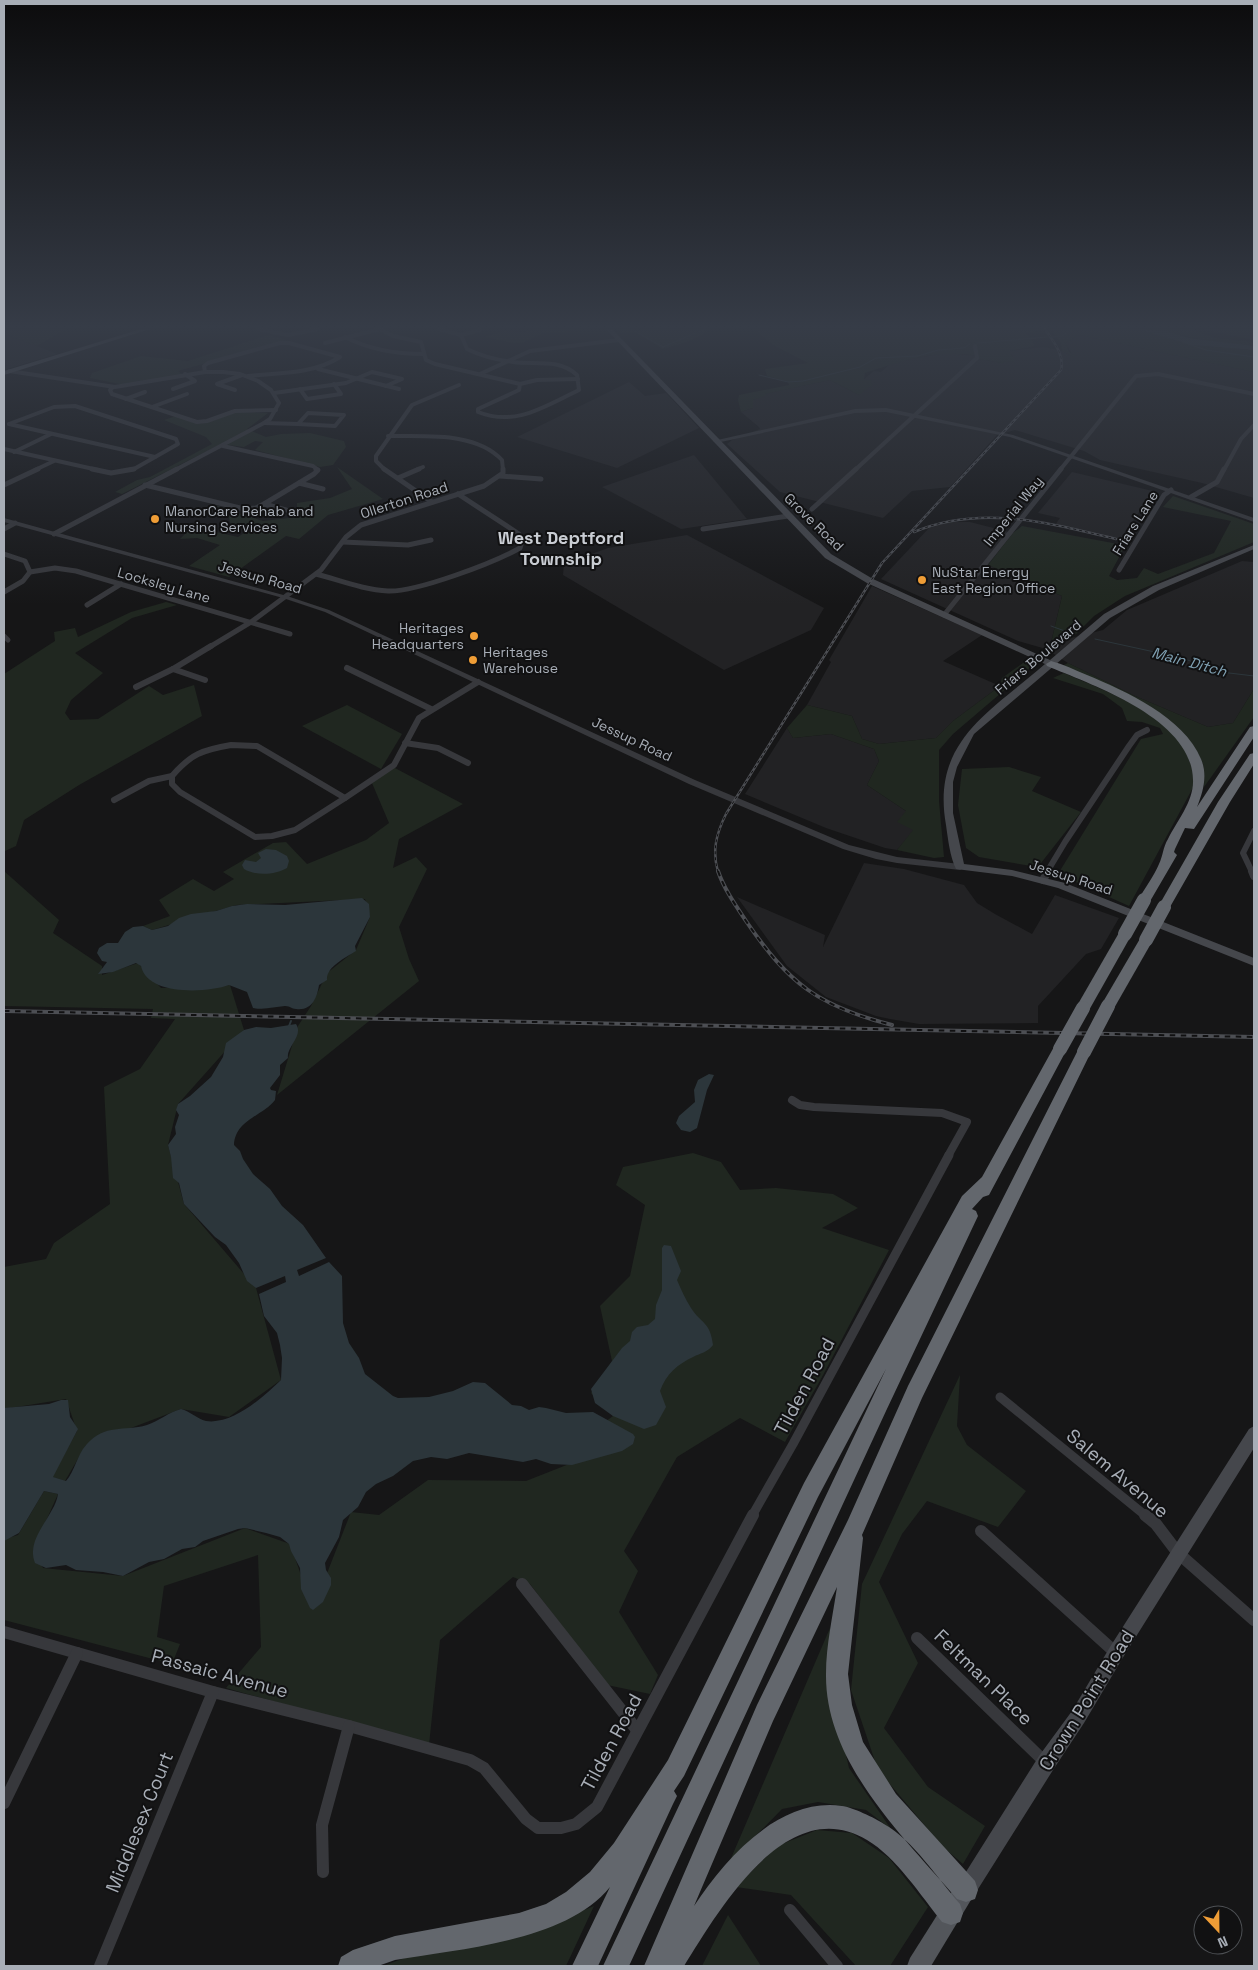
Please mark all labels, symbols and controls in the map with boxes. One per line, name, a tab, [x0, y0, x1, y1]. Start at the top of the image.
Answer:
street label: Imperial Way	[979, 472, 1047, 550]
street label: Ollerton Road	[358, 477, 450, 523]
street label: Friars Lane	[1108, 487, 1162, 559]
street label: Grove Road	[780, 489, 848, 555]
place label: ManorCare Rehab and Nursing Services	[165, 502, 314, 536]
marker: ManorCare Rehab and Nursing Services	[149, 513, 161, 525]
district label: West Deptford Township	[498, 526, 624, 570]
street label: Jessup Road	[216, 556, 304, 598]
street label: Locksley Lane	[115, 563, 213, 607]
place label: NuStar Energy East Region Office	[932, 563, 1055, 597]
marker: NuStar Energy East Region Office	[916, 574, 928, 586]
street label: Friars Boulevard	[991, 615, 1085, 699]
place label: Heritages Headquarters	[372, 619, 464, 653]
marker: Heritages Headquarters	[468, 630, 480, 642]
water label: Main Ditch	[1150, 642, 1229, 681]
place label: Heritages Warehouse	[483, 643, 558, 677]
marker: Heritages Warehouse	[467, 654, 479, 666]
street label: Jessup Road	[589, 713, 675, 765]
street label: Jessup Road	[1027, 855, 1115, 899]
street label: Tilden Road	[768, 1333, 841, 1439]
street label: Salem Avenue	[1061, 1423, 1174, 1524]
street label: Feltman Place	[929, 1624, 1038, 1731]
street label: Crown Point Road	[1033, 1625, 1140, 1775]
street label: Passaic Avenue	[149, 1643, 291, 1704]
street label: Tilden Road	[575, 1689, 648, 1795]
street label: Middlesex Court	[100, 1748, 179, 1896]
north arrow	[1193, 1905, 1243, 1955]
text: N	[1215, 1932, 1231, 1952]

